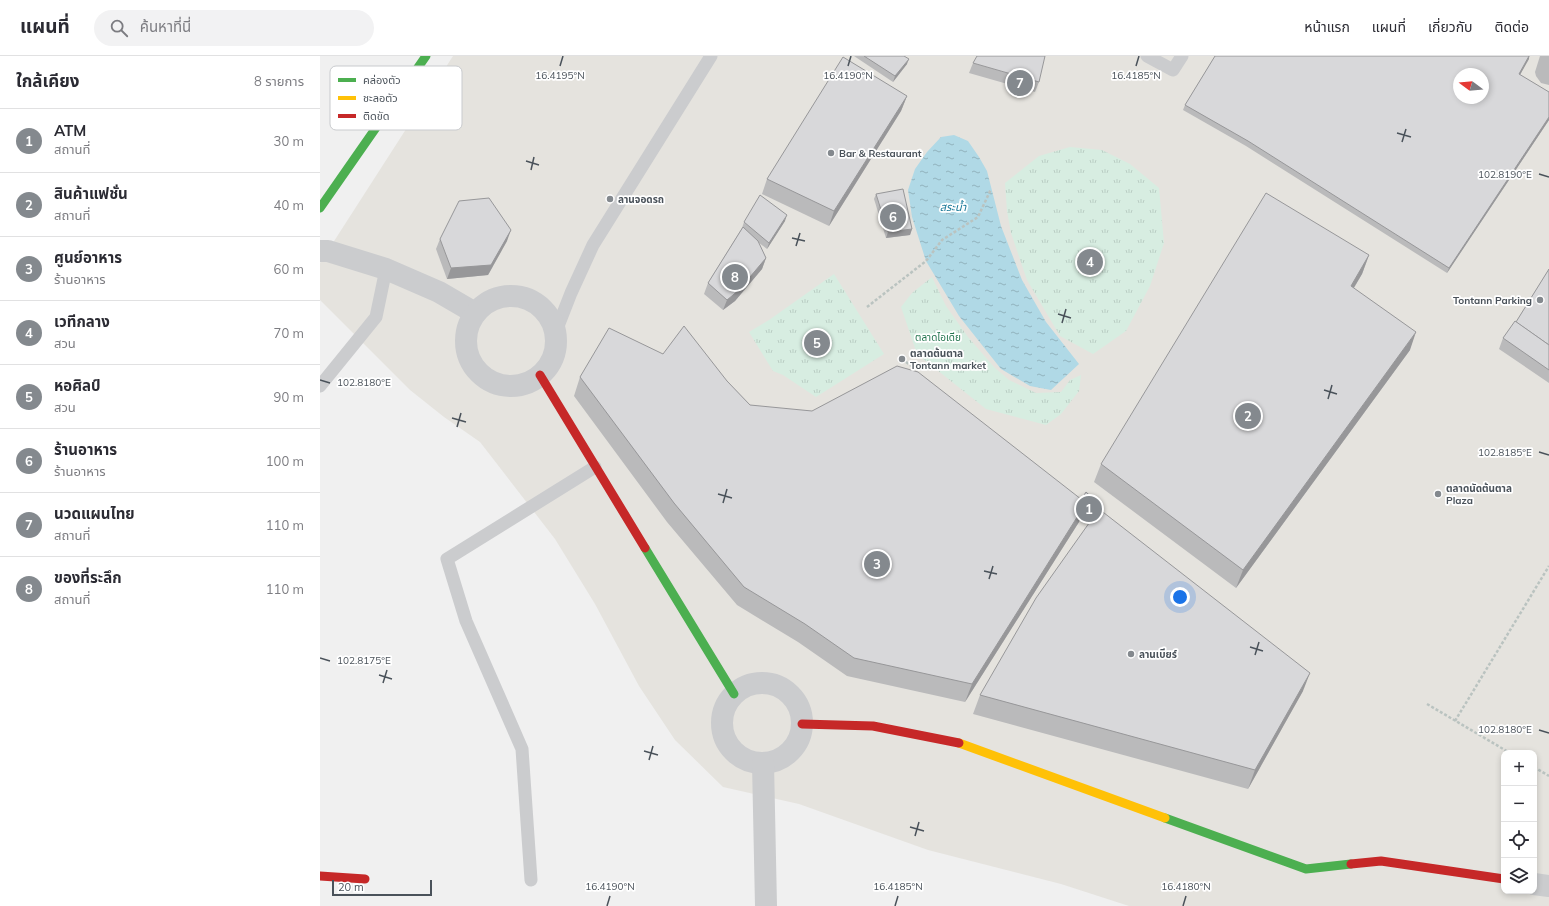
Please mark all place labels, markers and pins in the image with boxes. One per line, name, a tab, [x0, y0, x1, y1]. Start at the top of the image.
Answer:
pin: 7	[1007, 68, 1033, 98]
place label: Bar & Restaurant	[839, 147, 922, 160]
marker: Bar & Restaurant	[826, 148, 836, 158]
place label: ลานจอดรถ	[618, 193, 664, 206]
marker: ลานจอดรถ	[605, 194, 615, 204]
pin: 6	[880, 202, 906, 232]
pin: 4	[1077, 247, 1103, 277]
pin: 8	[722, 262, 748, 292]
place label: Tontann Parking	[1453, 294, 1532, 307]
marker: Tontann Parking	[1535, 295, 1545, 305]
pin: 5	[804, 328, 830, 358]
place label: ตลาดต้นตาล Tontann market	[910, 347, 986, 372]
marker: ตลาดต้นตาล Tontann market	[897, 354, 907, 364]
pin: 2	[1235, 401, 1261, 431]
place label: ตลาดนัดต้นตาล Plaza	[1446, 482, 1512, 507]
marker: ตลาดนัดต้นตาล Plaza	[1433, 489, 1443, 499]
pin: 1	[1076, 494, 1102, 524]
pin: 3	[864, 549, 890, 579]
place label: ลานเบียร์	[1139, 648, 1177, 661]
marker: ลานเบียร์	[1126, 649, 1136, 659]

